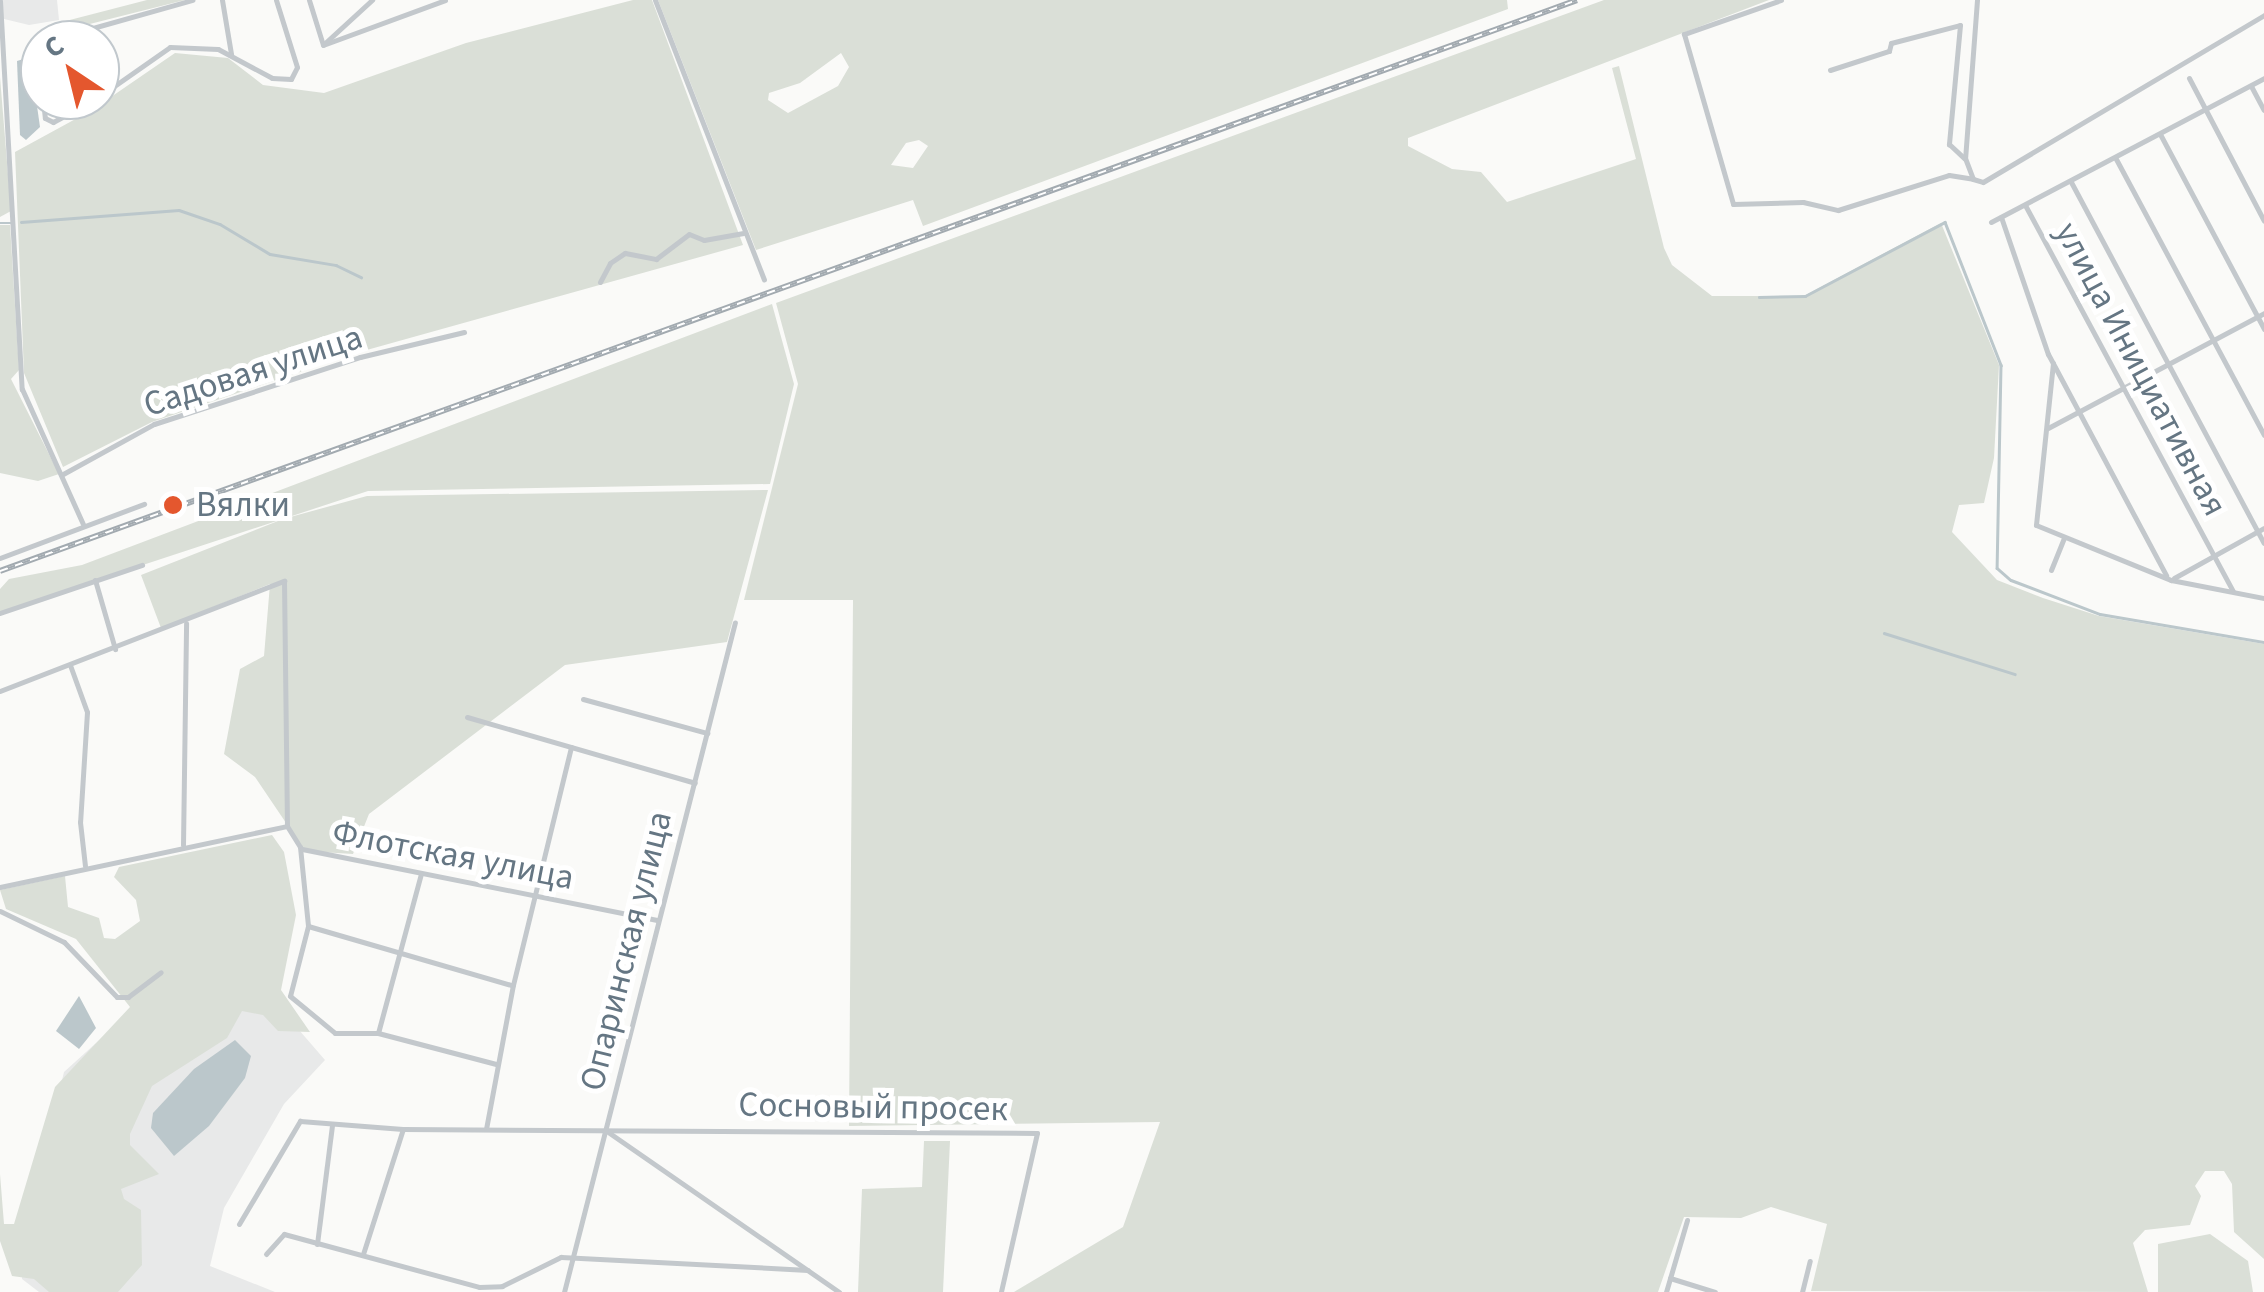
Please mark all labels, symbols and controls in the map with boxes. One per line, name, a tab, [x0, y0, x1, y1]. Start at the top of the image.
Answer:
north arrow	[20, 20, 120, 120]
text: С	[36, 26, 72, 68]
street label: улица Инициативная	[2046, 215, 2236, 523]
street label: Садовая улица	[138, 316, 368, 426]
place label: Вялки	[196, 484, 290, 526]
marker: Вялки	[160, 492, 186, 518]
street label: Опаринская улица	[571, 807, 681, 1095]
street label: Флотская улица	[329, 811, 577, 899]
street label: Сосновый просек	[738, 1084, 1008, 1130]

